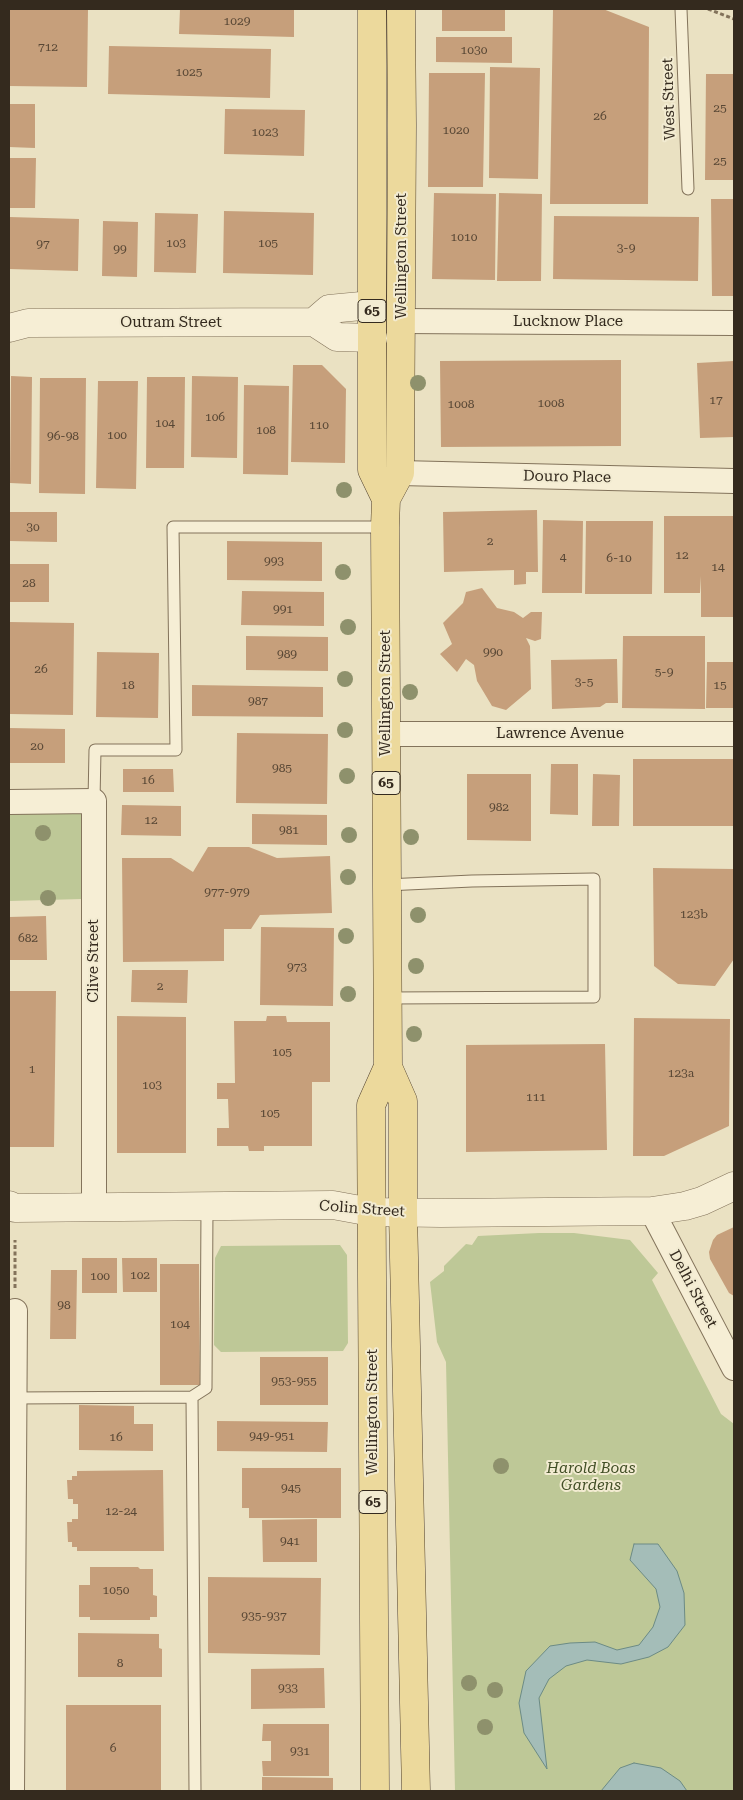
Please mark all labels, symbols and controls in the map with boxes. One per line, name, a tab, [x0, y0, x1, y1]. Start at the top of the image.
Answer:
house number: 1029	[224, 14, 250, 28]
house number: 712	[38, 40, 58, 54]
house number: 1030	[461, 43, 487, 57]
street label: West Street	[659, 58, 679, 140]
house number: 1025	[176, 65, 202, 79]
house number: 25	[713, 101, 727, 115]
house number: 26	[593, 109, 607, 123]
house number: 1020	[443, 123, 469, 137]
house number: 1023	[252, 125, 278, 139]
house number: 25	[713, 154, 727, 168]
street label: Wellington Street	[393, 193, 411, 319]
house number: 1010	[451, 230, 477, 244]
house number: 103	[166, 236, 186, 250]
house number: 105	[258, 236, 278, 250]
house number: 97	[36, 237, 50, 251]
house number: 3-9	[617, 241, 635, 255]
house number: 99	[113, 242, 127, 256]
road number: 65	[358, 300, 386, 322]
street label: Lucknow Place	[513, 313, 623, 331]
street label: Outram Street	[120, 314, 222, 332]
house number: 17	[709, 393, 723, 407]
house number: 1008	[538, 396, 564, 410]
house number: 1008	[448, 397, 474, 411]
house number: 106	[205, 410, 225, 424]
house number: 104	[155, 416, 175, 430]
house number: 110	[309, 418, 329, 432]
house number: 108	[256, 423, 276, 437]
house number: 100	[107, 428, 127, 442]
house number: 96-98	[47, 429, 79, 443]
street label: Douro Place	[523, 467, 611, 487]
house number: 30	[26, 520, 40, 534]
house number: 2	[487, 534, 493, 548]
house number: 12	[675, 548, 689, 562]
house number: 4	[560, 550, 566, 564]
house number: 6-10	[606, 551, 632, 565]
house number: 993	[264, 554, 284, 568]
house number: 14	[711, 560, 725, 574]
house number: 28	[22, 576, 36, 590]
house number: 991	[273, 602, 293, 616]
street label: Wellington Street	[377, 630, 395, 756]
house number: 990	[483, 645, 503, 659]
house number: 989	[277, 647, 297, 661]
house number: 26	[34, 662, 48, 676]
house number: 5-9	[655, 665, 673, 679]
house number: 3-5	[575, 675, 593, 689]
house number: 18	[121, 678, 135, 692]
house number: 15	[713, 678, 727, 692]
house number: 987	[248, 694, 268, 708]
street label: Lawrence Avenue	[496, 725, 624, 743]
house number: 20	[30, 739, 44, 753]
house number: 985	[272, 761, 292, 775]
road number: 65	[372, 771, 400, 794]
house number: 16	[141, 773, 155, 787]
house number: 982	[489, 800, 509, 814]
house number: 12	[144, 813, 158, 827]
house number: 981	[279, 823, 299, 837]
house number: 977-979	[204, 885, 250, 899]
house number: 123b	[680, 907, 708, 921]
street label: Clive Street	[85, 919, 103, 1003]
house number: 682	[18, 931, 38, 945]
house number: 973	[287, 960, 307, 974]
house number: 2	[157, 979, 163, 993]
house number: 105	[272, 1045, 292, 1059]
house number: 1	[29, 1062, 35, 1076]
house number: 123a	[668, 1066, 694, 1080]
house number: 103	[142, 1078, 162, 1092]
house number: 111	[526, 1090, 546, 1104]
house number: 105	[260, 1106, 280, 1120]
street label: Colin Street	[319, 1197, 405, 1221]
street label: Delhi Street	[665, 1247, 721, 1331]
house number: 102	[130, 1268, 150, 1282]
house number: 100	[90, 1269, 110, 1283]
house number: 98	[57, 1298, 71, 1312]
house number: 104	[170, 1317, 190, 1331]
street label: Wellington Street	[364, 1349, 382, 1475]
house number: 953-955	[271, 1374, 317, 1388]
house number: 949-951	[249, 1429, 295, 1443]
house number: 16	[109, 1430, 123, 1444]
park label: Harold Boas Gardens	[547, 1460, 635, 1495]
house number: 945	[281, 1481, 301, 1495]
road number: 65	[359, 1490, 387, 1514]
house number: 12-24	[105, 1504, 137, 1518]
house number: 941	[280, 1534, 300, 1548]
house number: 1050	[103, 1583, 129, 1597]
house number: 935-937	[241, 1609, 287, 1623]
house number: 8	[117, 1656, 123, 1670]
house number: 933	[278, 1681, 298, 1695]
house number: 6	[110, 1741, 116, 1755]
house number: 931	[290, 1744, 310, 1758]

